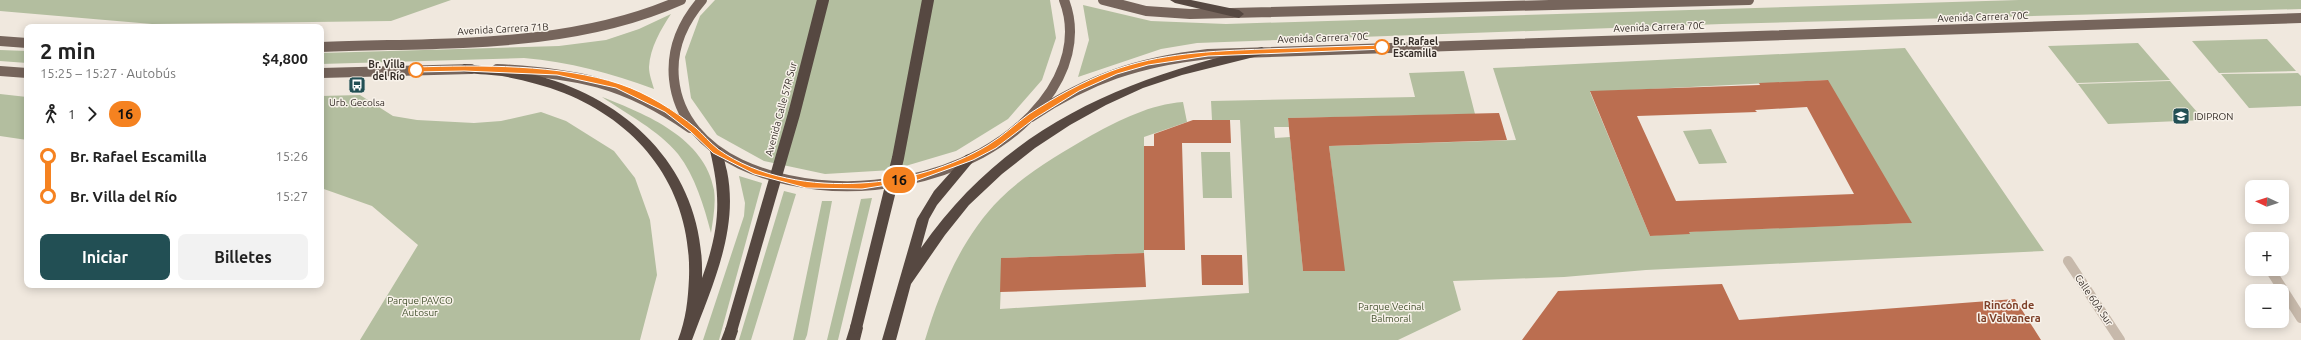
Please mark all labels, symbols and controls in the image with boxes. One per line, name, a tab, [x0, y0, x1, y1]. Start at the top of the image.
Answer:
street label: Avenida Carrera 70C	[1937, 10, 2029, 24]
street label: Avenida Carrera 70C	[1613, 20, 1705, 34]
street label: Avenida Carrera 71B	[457, 21, 549, 37]
street label: Avenida Carrera 70C	[1277, 31, 1369, 45]
place label: Br. Rafael Escamilla	[1393, 36, 1438, 59]
text: 2 min	[40, 38, 96, 63]
marker: Br. Rafael Escamilla	[1374, 39, 1390, 55]
text: $4,800	[262, 50, 308, 67]
place label: Br. Villa del Río	[368, 59, 405, 82]
street label: Avenida Calle 57R Sur	[763, 61, 799, 157]
marker: Br. Villa del Río	[408, 62, 424, 78]
text: 15:25 – 15:27 · Autobús	[40, 66, 176, 80]
bus stop icon: Urb. Gecolsa	[347, 75, 367, 95]
place label: Urb. Gecolsa	[329, 97, 385, 108]
icon: walk	[40, 103, 62, 125]
icon: forward	[81, 103, 103, 125]
text: 16	[117, 106, 133, 122]
school or university icon: IDIPRON	[2171, 106, 2191, 126]
text: 1	[68, 107, 75, 121]
place label: IDIPRON	[2194, 111, 2233, 122]
text: Br. Rafael Escamilla	[70, 148, 207, 165]
text: 15:26	[275, 149, 308, 163]
line badge: 16	[881, 167, 917, 193]
text: 16	[891, 172, 907, 188]
north arrow	[2245, 180, 2289, 224]
map controls	[2245, 180, 2289, 328]
text: Br. Villa del Río	[70, 188, 177, 205]
text: 15:27	[275, 189, 308, 203]
button: +	[2245, 232, 2289, 276]
button: Iniciar	[40, 234, 170, 280]
button: Billetes	[178, 234, 308, 280]
street label: Calle 60A Sur	[2073, 272, 2115, 328]
button: −	[2245, 284, 2289, 328]
park label: Parque PAVCO Autosur	[387, 295, 453, 318]
district label: Rincón de la Valvanera	[1977, 299, 2041, 324]
park label: Parque Vecinal Balmoral	[1358, 301, 1424, 324]

